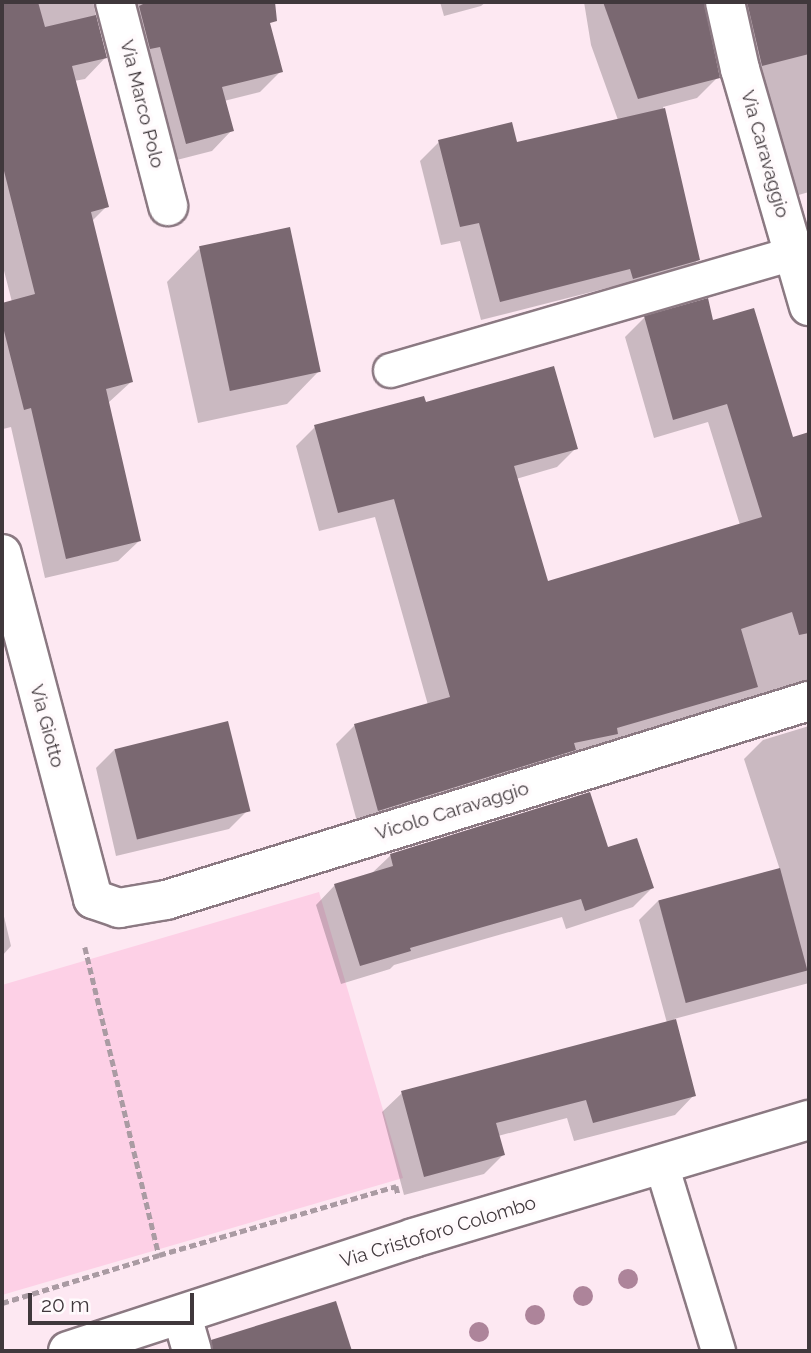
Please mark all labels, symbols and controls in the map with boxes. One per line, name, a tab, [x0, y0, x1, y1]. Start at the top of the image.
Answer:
street label: Via Marco Polo	[115, 37, 169, 171]
street label: Via Caravaggio	[736, 88, 794, 220]
street label: Via Giotto	[25, 682, 69, 770]
street label: Vicolo Caravaggio	[373, 777, 531, 845]
street label: Via Cristoforo Colombo	[337, 1191, 539, 1273]
scale bar	[32, 1280, 198, 1324]
text: 20 m	[41, 1292, 89, 1317]

